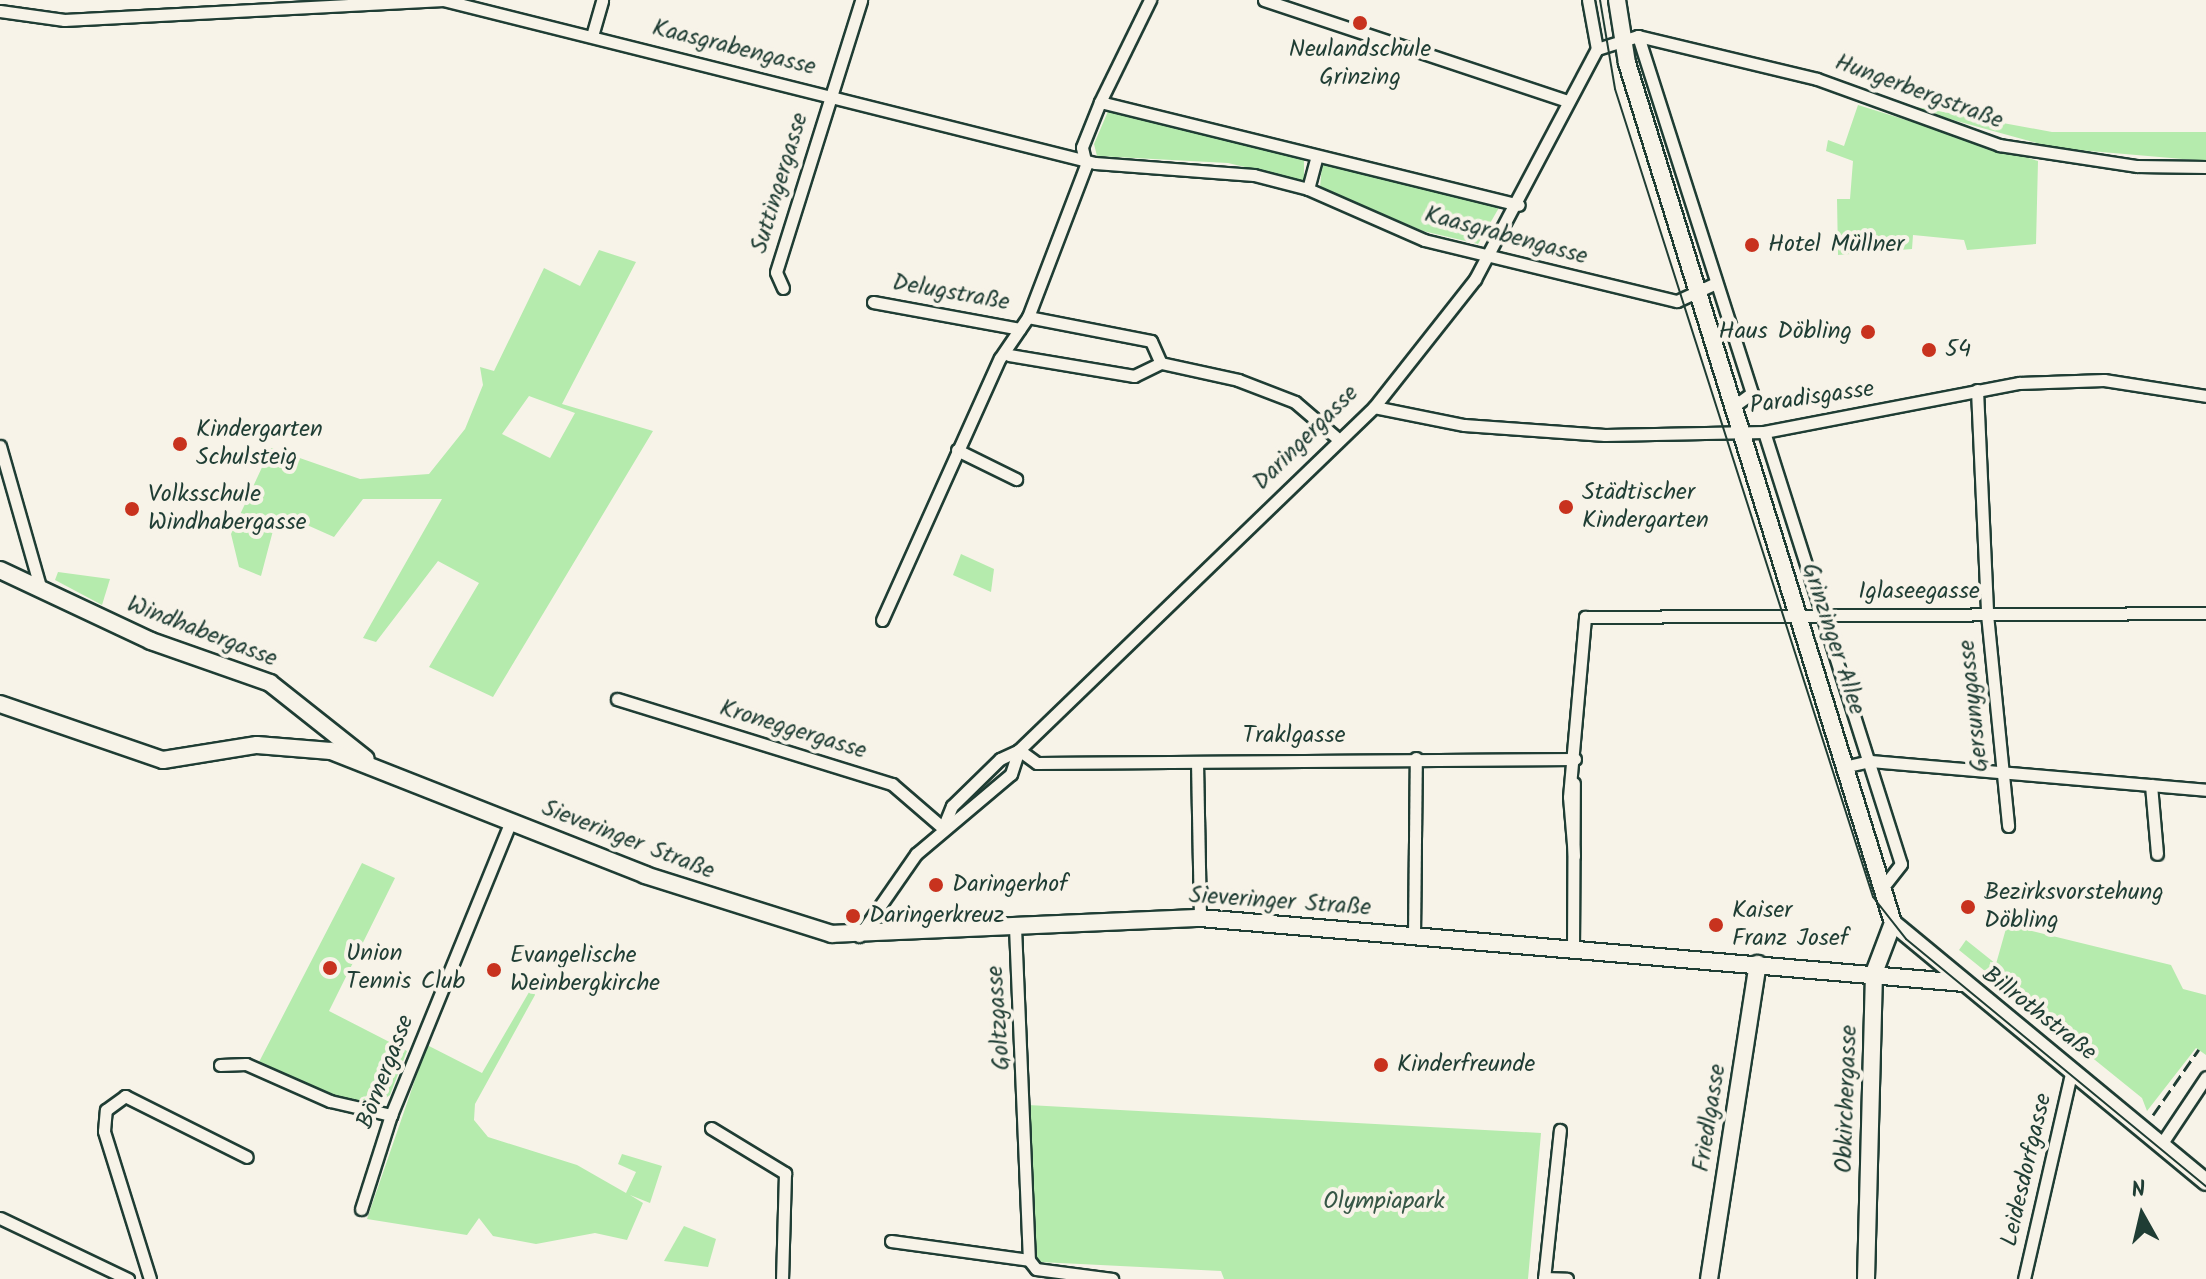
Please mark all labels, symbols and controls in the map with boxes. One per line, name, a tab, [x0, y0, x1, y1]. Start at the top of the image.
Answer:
street label: Kaasgrabengasse	[649, 14, 819, 82]
marker: Neulandschule Grinzing	[1351, 14, 1369, 32]
place label: Neulandschule Grinzing	[1289, 36, 1431, 92]
street label: Hungerbergstraße	[1831, 48, 2007, 136]
street label: Suttingergasse	[745, 109, 815, 257]
street label: Kaasgrabengasse	[1421, 200, 1591, 272]
place label: Hotel Müllner	[1768, 231, 1904, 259]
marker: Hotel Müllner	[1743, 236, 1761, 254]
street label: Delugstraße	[890, 269, 1012, 317]
place label: Haus Döbling	[1719, 318, 1852, 346]
marker: Haus Döbling	[1859, 323, 1877, 341]
place label: 54	[1945, 336, 1971, 364]
marker: 54	[1920, 341, 1938, 359]
street label: Paradisgasse	[1748, 375, 1876, 421]
street label: Daringergasse	[1247, 379, 1365, 497]
place label: Kindergarten Schulsteig	[196, 416, 323, 472]
marker: Kindergarten Schulsteig	[171, 435, 189, 453]
place label: Städtischer Kindergarten	[1582, 479, 1709, 535]
place label: Volksschule Windhabergasse	[148, 481, 307, 537]
marker: Städtischer Kindergarten	[1557, 498, 1575, 516]
marker: Volksschule Windhabergasse	[123, 500, 141, 518]
street label: Grinzinger Allee	[1795, 559, 1871, 719]
street label: Iglaseegasse	[1858, 578, 1980, 606]
street label: Windhabergasse	[123, 590, 281, 674]
street label: Gersunygasse	[1953, 638, 1995, 774]
street label: Kroneggergasse	[716, 694, 870, 766]
street label: Traklgasse	[1242, 722, 1346, 750]
street label: Sieveringer Straße	[538, 794, 718, 886]
place label: Daringerhof	[952, 871, 1068, 899]
marker: Daringerhof	[927, 876, 945, 894]
place label: Bezirksvorstehung Döbling	[1984, 879, 2164, 935]
street label: Sieveringer Straße	[1188, 881, 1372, 923]
place label: Kaiser Franz Josef	[1732, 897, 1849, 953]
marker: Bezirksvorstehung Döbling	[1959, 898, 1977, 916]
place label: Daringerkreuz	[869, 902, 1004, 930]
marker: Daringerkreuz	[844, 907, 862, 925]
marker: Kaiser Franz Josef	[1707, 916, 1725, 934]
place label: Union Tennis Club	[346, 940, 465, 996]
place label: Evangelische Weinbergkirche	[510, 942, 660, 998]
marker: Union Tennis Club	[321, 959, 339, 977]
street label: Billrothstraße	[1976, 960, 2102, 1068]
marker: Evangelische Weinbergkirche	[485, 961, 503, 979]
street label: Goltzgasse	[981, 965, 1017, 1071]
street label: Börnergasse	[351, 1011, 421, 1133]
street label: Obkirchergasse	[1830, 1024, 1864, 1174]
place label: Kinderfreunde	[1397, 1051, 1535, 1079]
marker: Kinderfreunde	[1372, 1056, 1390, 1074]
street label: Friedlgasse	[1687, 1062, 1733, 1174]
street label: Leidesdorfgasse	[1995, 1091, 2059, 1249]
text: N	[2129, 1172, 2148, 1209]
north arrow	[2102, 1175, 2182, 1255]
park label: Olympiapark	[1323, 1188, 1445, 1216]

